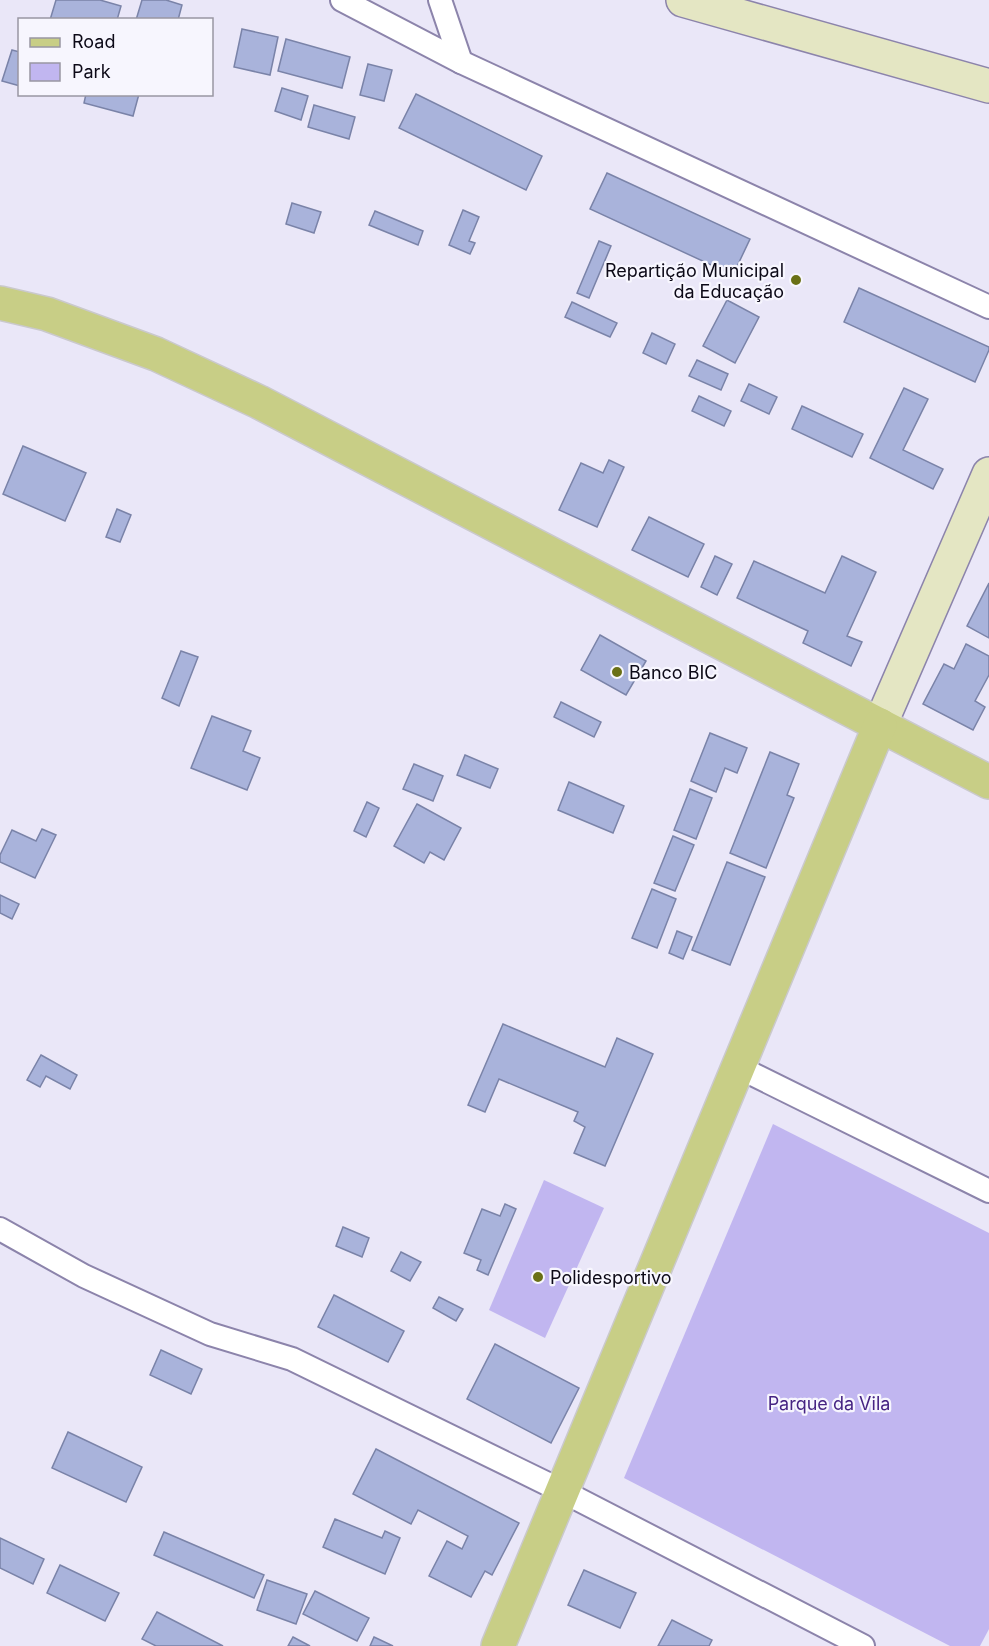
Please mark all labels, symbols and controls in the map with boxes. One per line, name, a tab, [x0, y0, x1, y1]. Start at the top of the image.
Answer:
legend	[18, 18, 213, 96]
text: Road	[72, 31, 115, 52]
text: Park	[72, 61, 111, 82]
place label: Repartição Municipal da Educação	[605, 260, 784, 302]
marker: Repartição Municipal da Educação	[789, 273, 803, 287]
place label: Banco BIC	[629, 662, 717, 683]
marker: Banco BIC	[610, 665, 624, 679]
place label: Polidesportivo	[550, 1267, 672, 1288]
marker: Polidesportivo	[531, 1270, 545, 1284]
park label: Parque da Vila	[768, 1393, 890, 1414]

